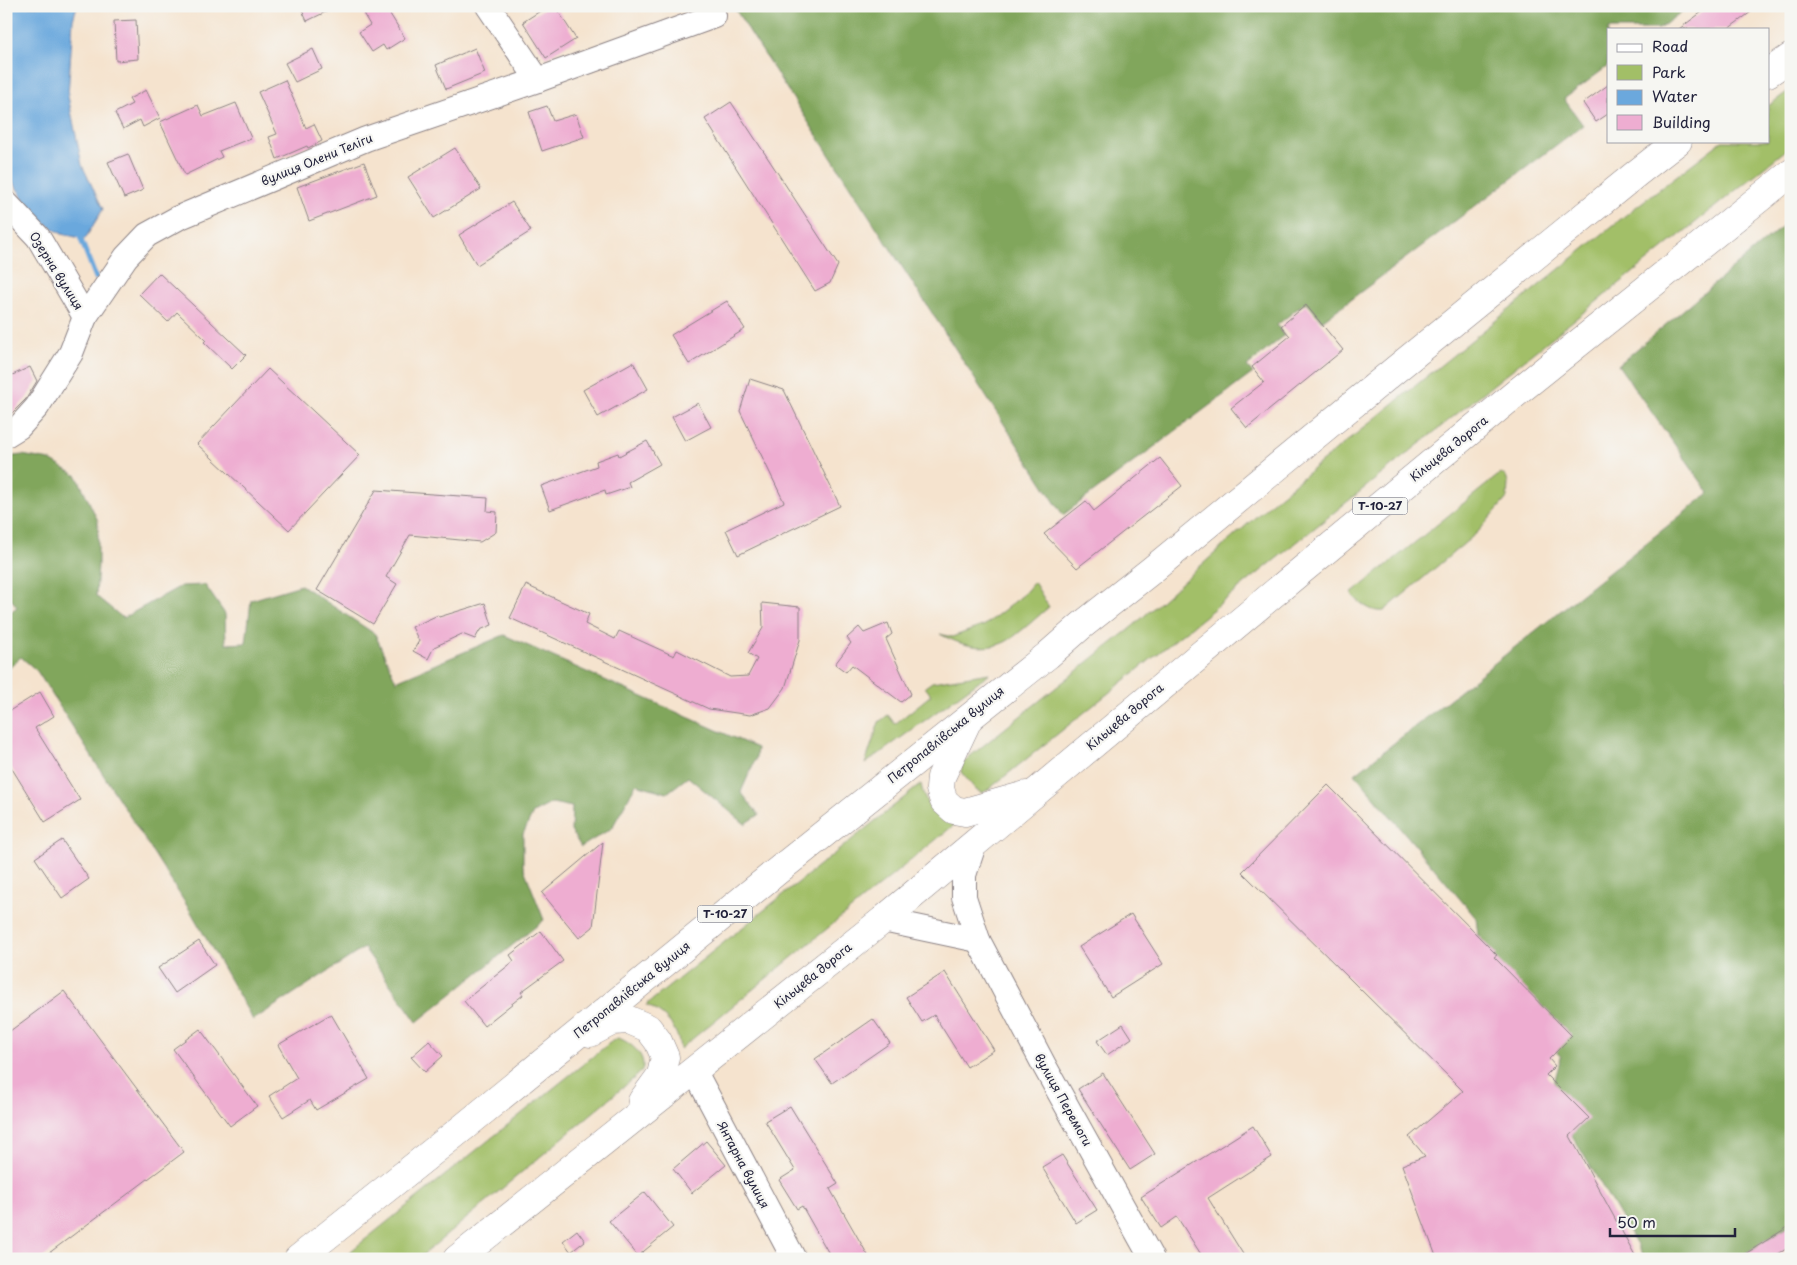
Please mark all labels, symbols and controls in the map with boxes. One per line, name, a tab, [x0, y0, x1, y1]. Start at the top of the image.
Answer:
legend	[1607, 28, 1770, 142]
text: Road	[1652, 34, 1688, 57]
text: Park	[1652, 60, 1686, 83]
text: Water	[1652, 84, 1697, 107]
text: Building	[1652, 110, 1711, 133]
street label: вулиця Олени Теліги	[258, 128, 375, 190]
street label: Озерна вулиця	[26, 228, 88, 313]
street label: Кільцева дорога	[1405, 411, 1492, 485]
road number: Т-10-27	[1352, 498, 1408, 514]
street label: Кільцева дорога	[1082, 678, 1167, 754]
street label: Петропавлівська вулиця	[883, 682, 1007, 787]
road number: Т-10-27	[698, 906, 752, 922]
street label: Петропавлівська вулиця	[569, 937, 693, 1042]
street label: Кільцева дорога	[769, 938, 856, 1012]
street label: вулиця Перемоги	[1031, 1050, 1097, 1149]
street label: Янтарна вулиця	[713, 1118, 774, 1211]
scale bar	[1610, 1205, 1734, 1237]
text: 50 m	[1617, 1210, 1656, 1233]

